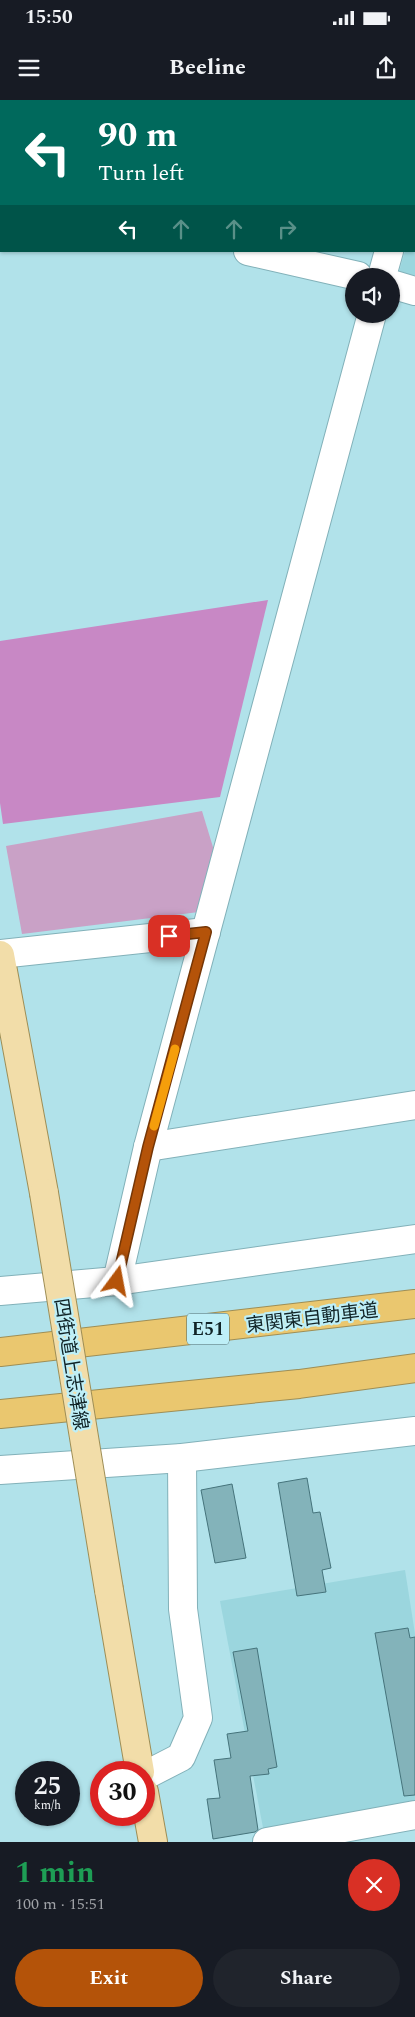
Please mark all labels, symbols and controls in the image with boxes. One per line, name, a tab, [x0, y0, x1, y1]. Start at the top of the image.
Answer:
text: 15:50	[25, 3, 73, 32]
text: Beeline	[169, 51, 246, 84]
icon: menu	[15, 54, 43, 82]
icon: share	[372, 54, 400, 82]
text: 90 m	[98, 109, 178, 162]
icon: left	[15, 120, 80, 185]
text: Turn left	[98, 157, 184, 190]
icon: left	[114, 215, 142, 243]
icon: ahead	[167, 215, 195, 243]
icon: ahead	[220, 215, 248, 243]
icon: right	[273, 215, 301, 243]
map controls	[345, 268, 400, 323]
button: sound	[345, 268, 400, 323]
pin	[148, 915, 190, 957]
icon: arrive	[155, 922, 183, 950]
position arrow	[90, 1254, 142, 1306]
street label: 四街道上志津線	[46, 1296, 95, 1432]
street label: 東関東自動車道	[244, 1296, 380, 1341]
road number: E51	[187, 1314, 229, 1344]
speed limit sign: 30	[90, 1761, 155, 1826]
text: 25	[33, 1768, 62, 1806]
text: km/h	[34, 1796, 61, 1815]
text: 1 min	[15, 1850, 95, 1896]
button: close	[348, 1859, 400, 1911]
text: 100 m · 15:51	[15, 1892, 105, 1916]
button: Exit	[15, 1949, 203, 2007]
button: Share	[213, 1949, 400, 2007]

